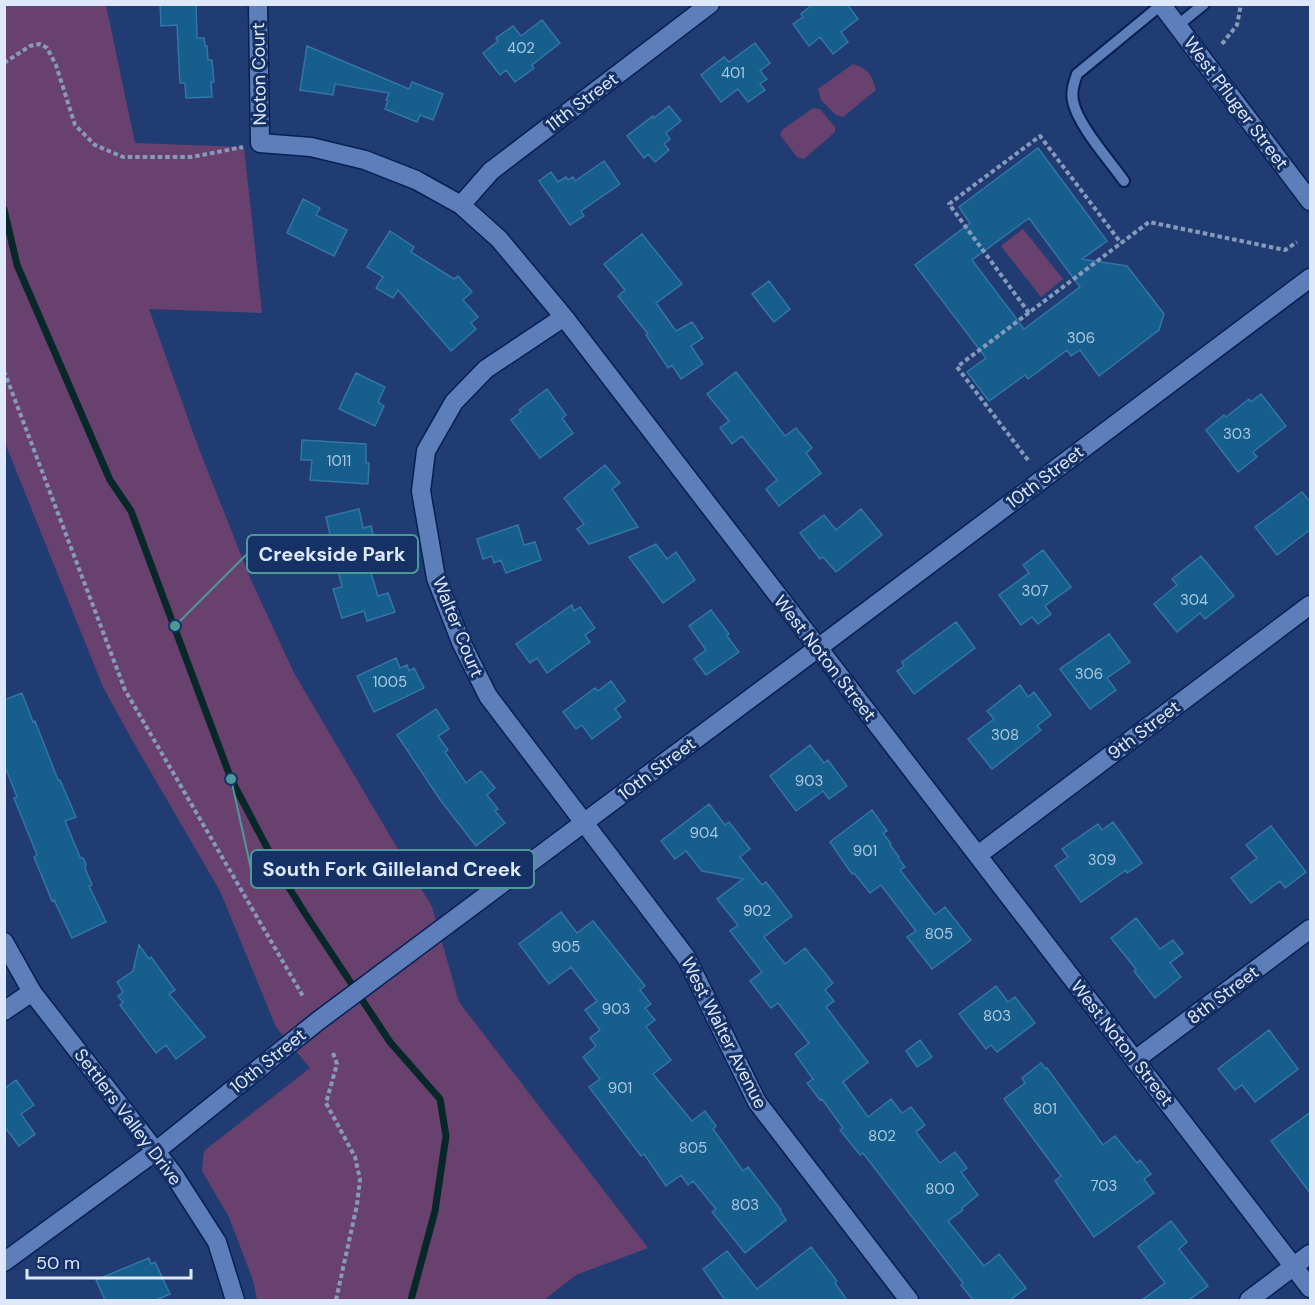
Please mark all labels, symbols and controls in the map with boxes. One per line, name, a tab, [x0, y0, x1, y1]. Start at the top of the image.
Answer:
street label: Noton Court	[246, 22, 272, 126]
street label: West Pfluger Street	[1178, 32, 1294, 174]
house number: 402	[507, 38, 535, 58]
house number: 401	[721, 63, 745, 83]
street label: 11th Street	[541, 67, 623, 137]
house number: 306	[1067, 328, 1095, 348]
house number: 303	[1223, 424, 1251, 444]
street label: 10th Street	[1001, 440, 1089, 514]
house number: 1011	[327, 451, 351, 471]
callout: Creekside Park	[247, 535, 418, 573]
text: Creekside Park	[259, 541, 406, 567]
street label: Walter Court	[427, 573, 489, 681]
house number: 307	[1022, 581, 1048, 601]
street label: West Noton Street	[768, 590, 882, 726]
house number: 304	[1180, 590, 1208, 610]
house number: 306	[1075, 664, 1103, 684]
house number: 1005	[373, 672, 407, 692]
street label: 9th Street	[1103, 695, 1185, 765]
house number: 308	[991, 725, 1019, 745]
street label: 10th Street	[613, 732, 701, 806]
house number: 903	[795, 771, 823, 791]
house number: 904	[690, 823, 718, 843]
house number: 901	[853, 841, 877, 861]
callout: South Fork Gilleland Creek	[251, 850, 534, 888]
house number: 309	[1088, 850, 1116, 870]
text: South Fork Gilleland Creek	[263, 856, 522, 882]
house number: 902	[743, 901, 771, 921]
house number: 805	[925, 924, 953, 944]
house number: 905	[552, 937, 580, 957]
street label: West Walter Avenue	[675, 953, 773, 1113]
street label: 8th Street	[1182, 960, 1264, 1030]
street label: West Noton Street	[1065, 975, 1179, 1111]
house number: 903	[602, 999, 630, 1019]
house number: 803	[983, 1006, 1011, 1026]
street label: 10th Street	[225, 1023, 311, 1099]
street label: Settlers Valley Drive	[69, 1044, 187, 1190]
house number: 901	[608, 1078, 632, 1098]
house number: 801	[1033, 1099, 1057, 1119]
house number: 802	[868, 1126, 896, 1146]
house number: 805	[679, 1138, 707, 1158]
house number: 703	[1091, 1176, 1117, 1196]
house number: 800	[925, 1179, 955, 1199]
house number: 803	[731, 1195, 759, 1215]
scale bar	[27, 1242, 190, 1280]
text: 50 m	[36, 1251, 80, 1275]

